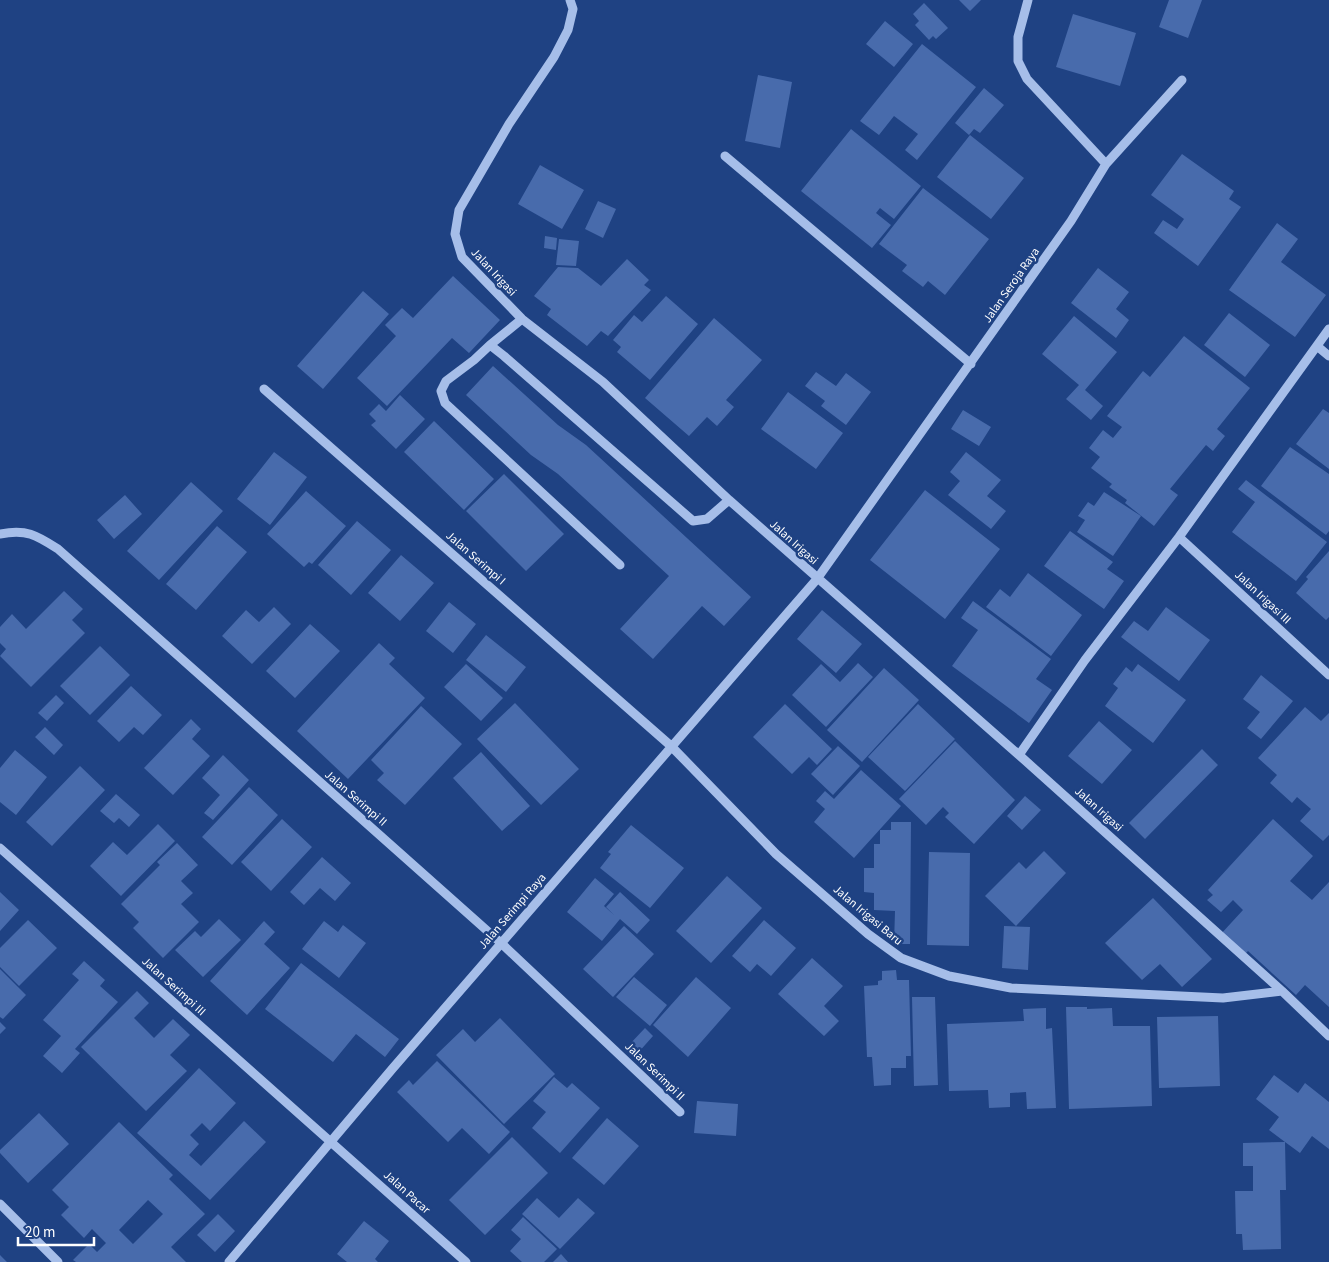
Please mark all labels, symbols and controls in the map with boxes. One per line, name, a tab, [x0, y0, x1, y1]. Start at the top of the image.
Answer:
street label: Jalan Seroja Raya	[979, 244, 1044, 326]
street label: Jalan Irigasi	[467, 245, 520, 300]
street label: Jalan Irigasi	[766, 516, 822, 569]
street label: Jalan Serimpi I	[442, 528, 509, 589]
street label: Jalan Irigasi III	[1231, 567, 1295, 628]
street label: Jalan Serimpi II	[321, 766, 391, 830]
street label: Jalan Irigasi	[1071, 783, 1127, 836]
street label: Jalan Serimpi Raya	[475, 870, 550, 953]
street label: Jalan Irigasi Baru	[829, 881, 906, 950]
street label: Jalan Serimpi III	[138, 953, 209, 1020]
street label: Jalan Serimpi II	[621, 1038, 688, 1104]
street label: Jalan Pacar	[380, 1167, 434, 1219]
scale bar	[18, 1214, 94, 1246]
text: 20 m	[25, 1222, 55, 1243]

